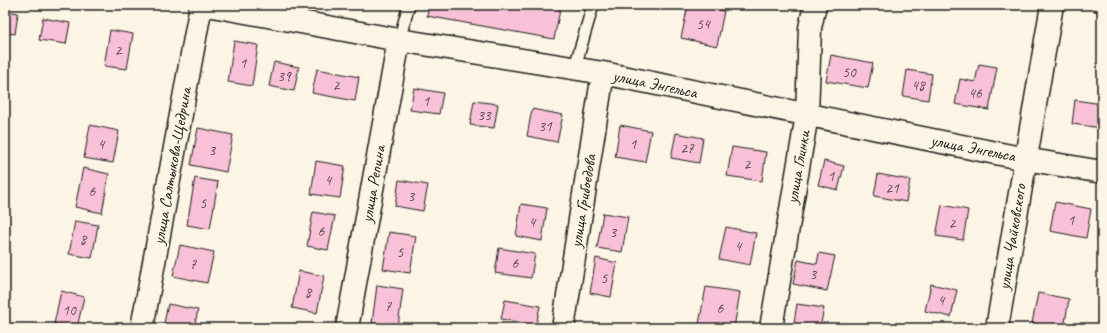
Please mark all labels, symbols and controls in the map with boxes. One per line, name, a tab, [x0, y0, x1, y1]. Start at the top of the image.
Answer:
house number: 54	[696, 15, 711, 34]
house number: 2	[115, 41, 123, 60]
house number: 1	[240, 54, 248, 73]
house number: 50	[842, 63, 857, 82]
street label: улица Энгельса	[610, 65, 700, 103]
house number: 39	[277, 67, 292, 86]
house number: 2	[333, 76, 341, 95]
house number: 48	[911, 76, 926, 95]
street label: улица Салтыкова-Щедрина	[148, 84, 197, 247]
house number: 46	[968, 84, 983, 103]
house number: 1	[423, 92, 431, 111]
house number: 33	[477, 106, 492, 125]
house number: 31	[538, 117, 553, 136]
street label: улица Глинки	[781, 127, 815, 206]
street label: улица Энгельса	[928, 129, 1018, 167]
house number: 4	[98, 135, 106, 154]
house number: 1	[630, 135, 638, 154]
house number: 27	[680, 139, 695, 158]
house number: 3	[209, 141, 217, 160]
street label: улица Репина	[356, 142, 390, 225]
street label: улица Грибоедова	[565, 152, 601, 250]
house number: 2	[744, 155, 752, 174]
house number: 1	[828, 167, 836, 186]
house number: 4	[325, 171, 333, 190]
house number: 21	[885, 179, 900, 198]
house number: 6	[89, 182, 97, 201]
street label: улица Чайковского	[993, 182, 1031, 292]
house number: 3	[408, 187, 416, 206]
house number: 5	[200, 194, 208, 213]
house number: 1	[1068, 211, 1076, 230]
house number: 4	[529, 213, 537, 232]
house number: 2	[949, 214, 957, 233]
house number: 6	[318, 222, 326, 241]
house number: 3	[610, 223, 618, 242]
house number: 8	[80, 230, 88, 249]
house number: 4	[735, 237, 743, 256]
house number: 5	[397, 243, 405, 262]
house number: 6	[512, 254, 520, 273]
house number: 7	[190, 255, 198, 274]
house number: 3	[810, 265, 818, 284]
house number: 5	[601, 269, 609, 288]
house number: 8	[305, 283, 313, 302]
house number: 4	[938, 291, 946, 310]
house number: 7	[385, 297, 393, 316]
house number: 6	[717, 299, 725, 318]
house number: 10	[62, 301, 77, 320]

